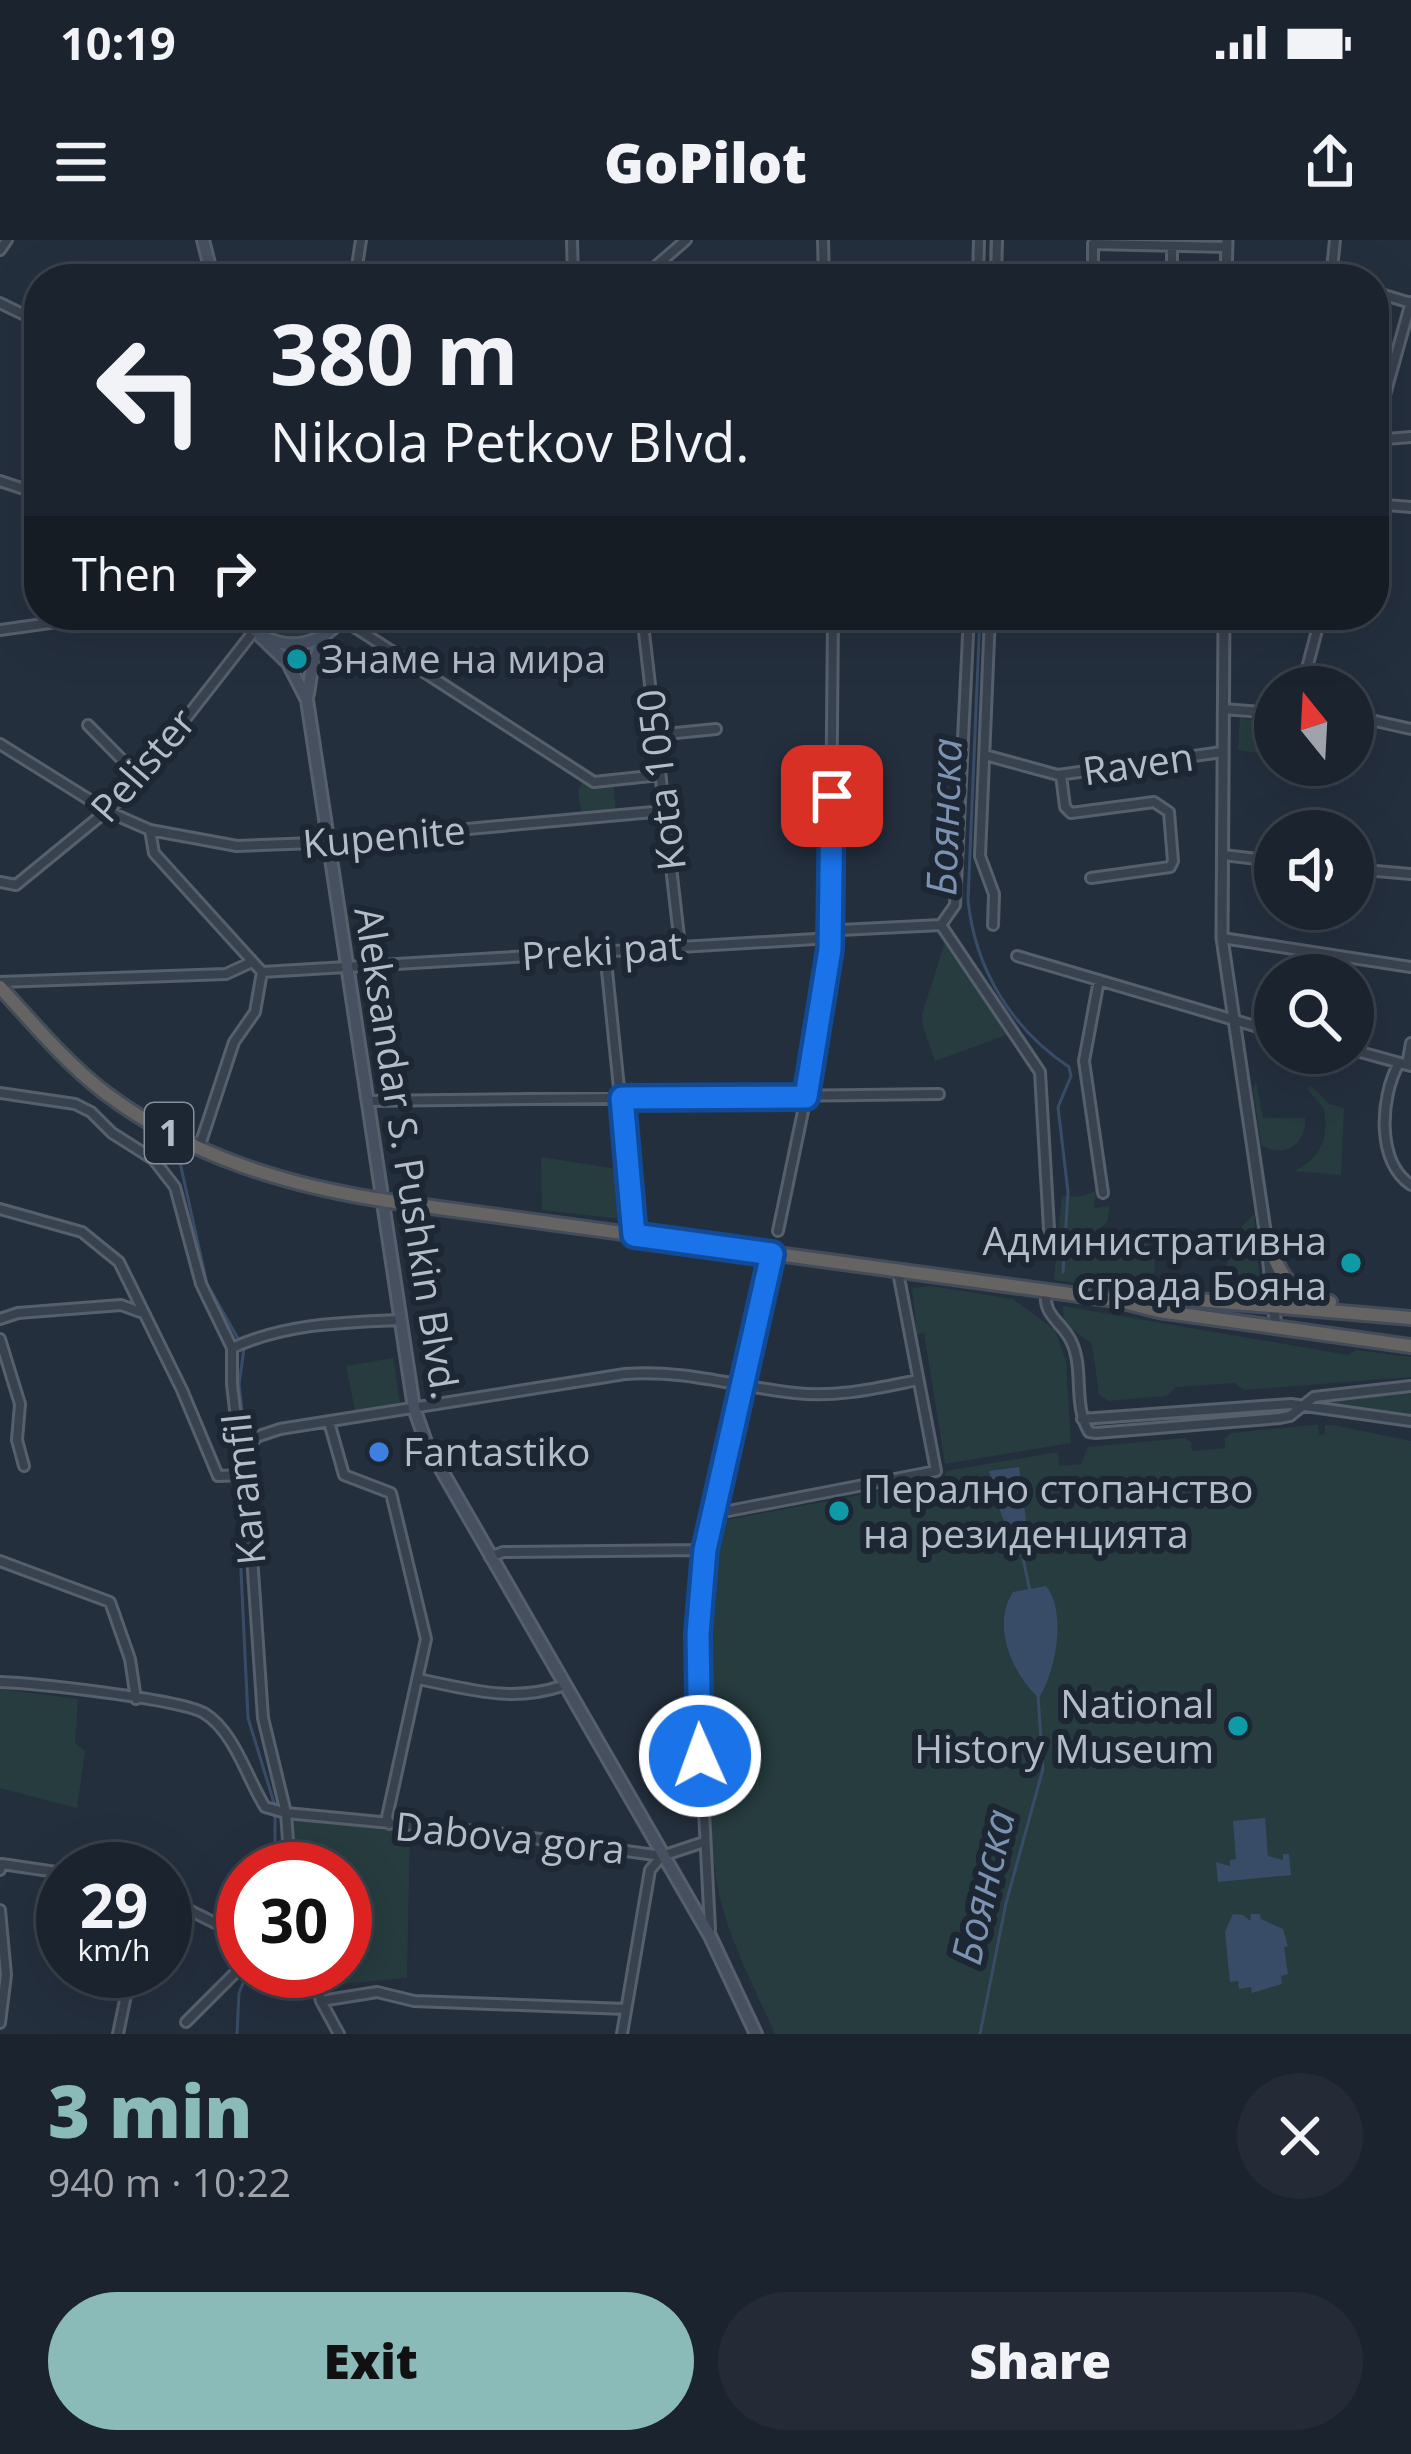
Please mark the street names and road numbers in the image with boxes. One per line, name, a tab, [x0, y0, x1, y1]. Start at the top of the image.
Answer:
street label: Kota 1050	[622, 687, 697, 874]
street label: Pelister	[77, 696, 206, 832]
street label: Raven	[1079, 729, 1196, 796]
street label: Kupenite	[300, 802, 467, 869]
street label: Aleksandar S. Pushkin Blvd.	[343, 903, 474, 1403]
street label: Preki pat	[520, 917, 684, 982]
road number: 1	[145, 1103, 193, 1163]
street label: Karamfil	[208, 1411, 277, 1568]
street label: Dabova gora	[393, 1798, 628, 1875]

